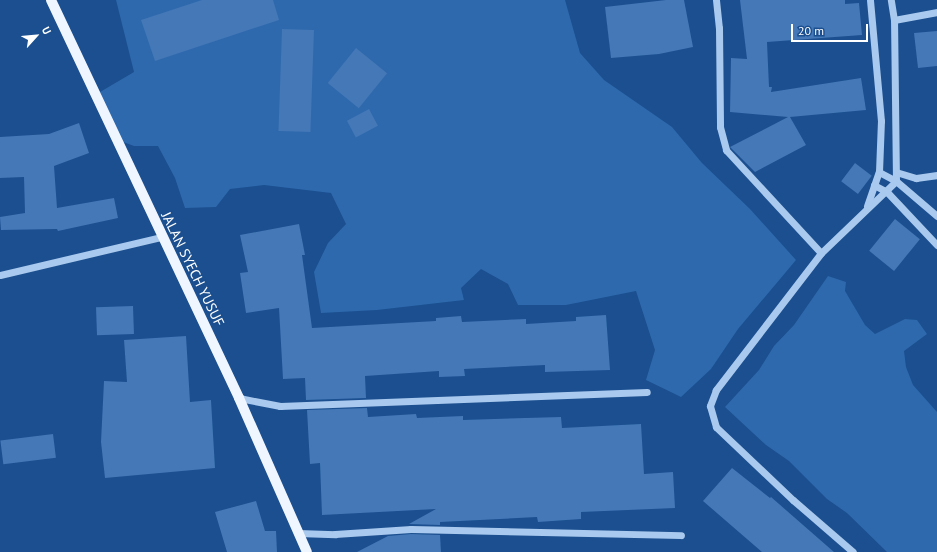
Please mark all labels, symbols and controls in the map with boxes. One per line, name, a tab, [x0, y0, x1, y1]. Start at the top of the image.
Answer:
north arrow	[16, 16, 56, 56]
scale bar	[793, 16, 870, 42]
text: 20 m	[798, 23, 824, 38]
text: U	[39, 24, 54, 37]
street label: JALAN SYECH YUSUF	[158, 209, 228, 329]

